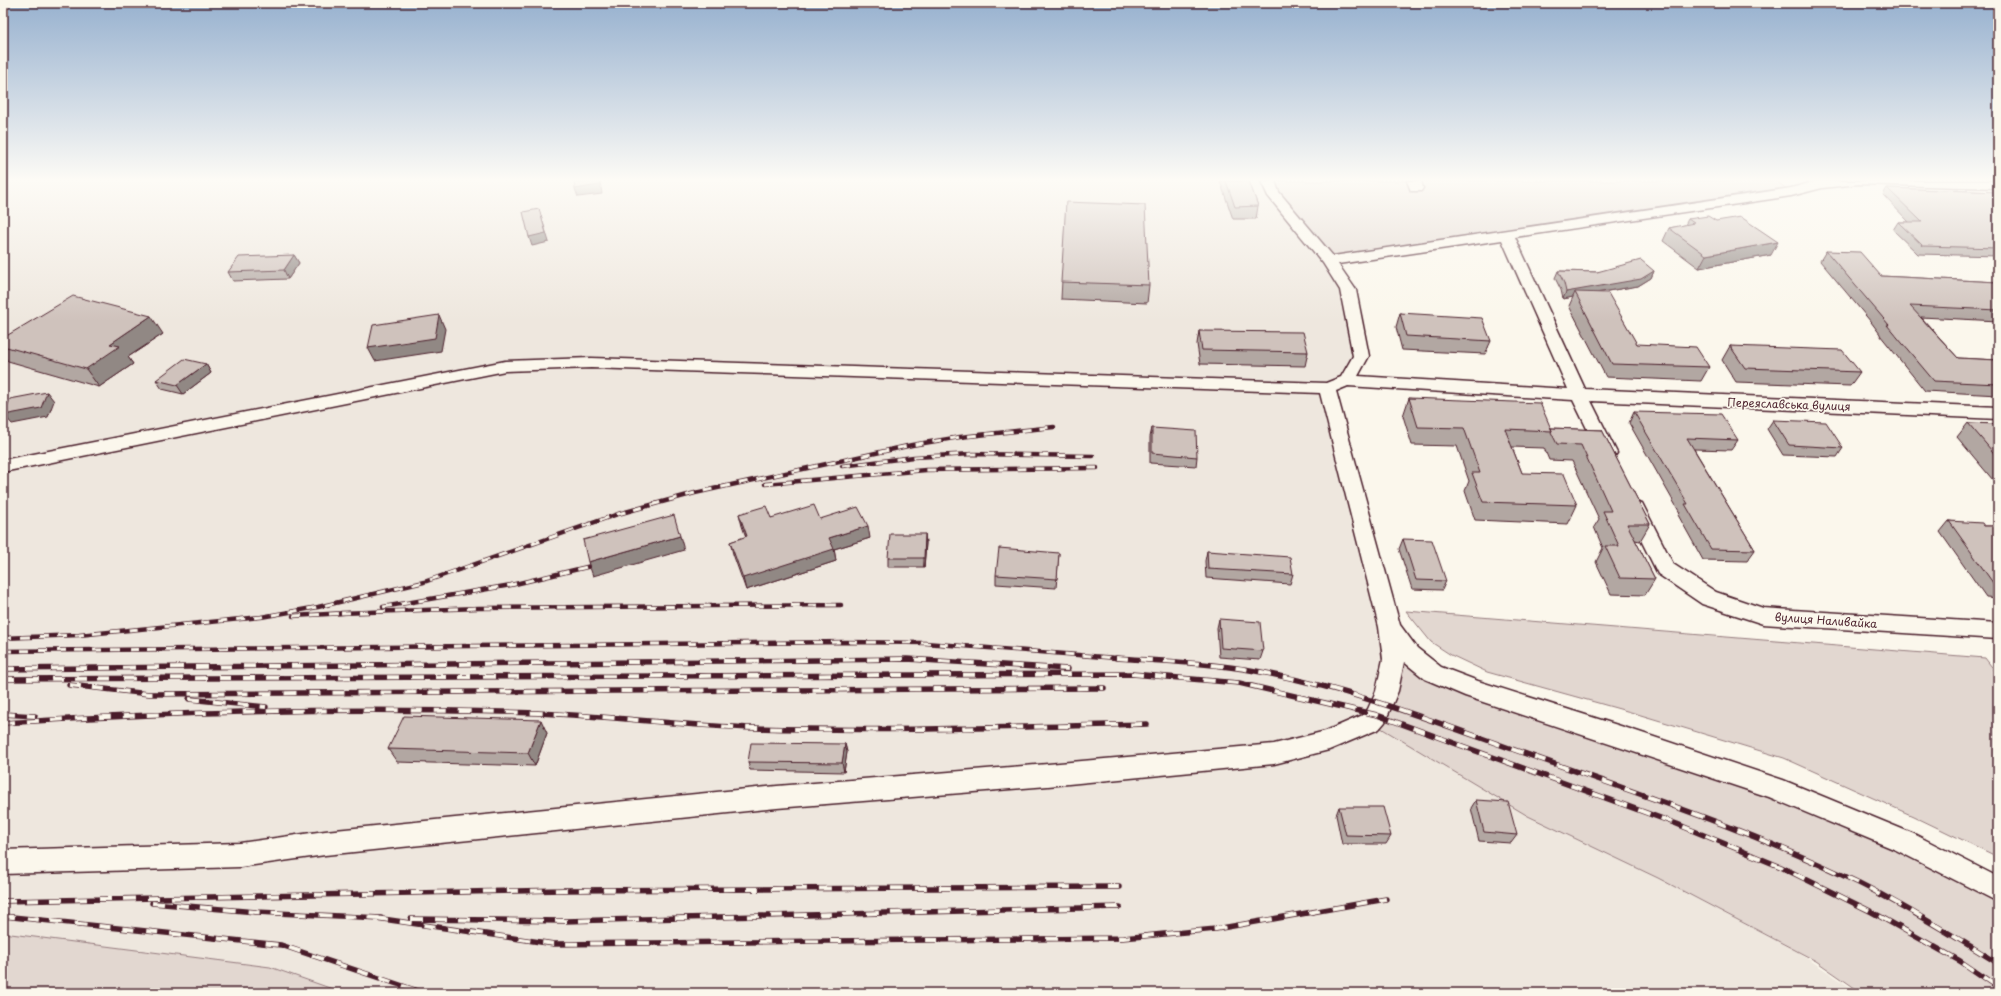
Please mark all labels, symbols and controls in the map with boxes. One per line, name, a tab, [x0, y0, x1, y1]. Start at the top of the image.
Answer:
street label: Переяславська вулиця	[1727, 393, 1851, 415]
street label: вулиця Наливайка	[1774, 608, 1878, 632]

